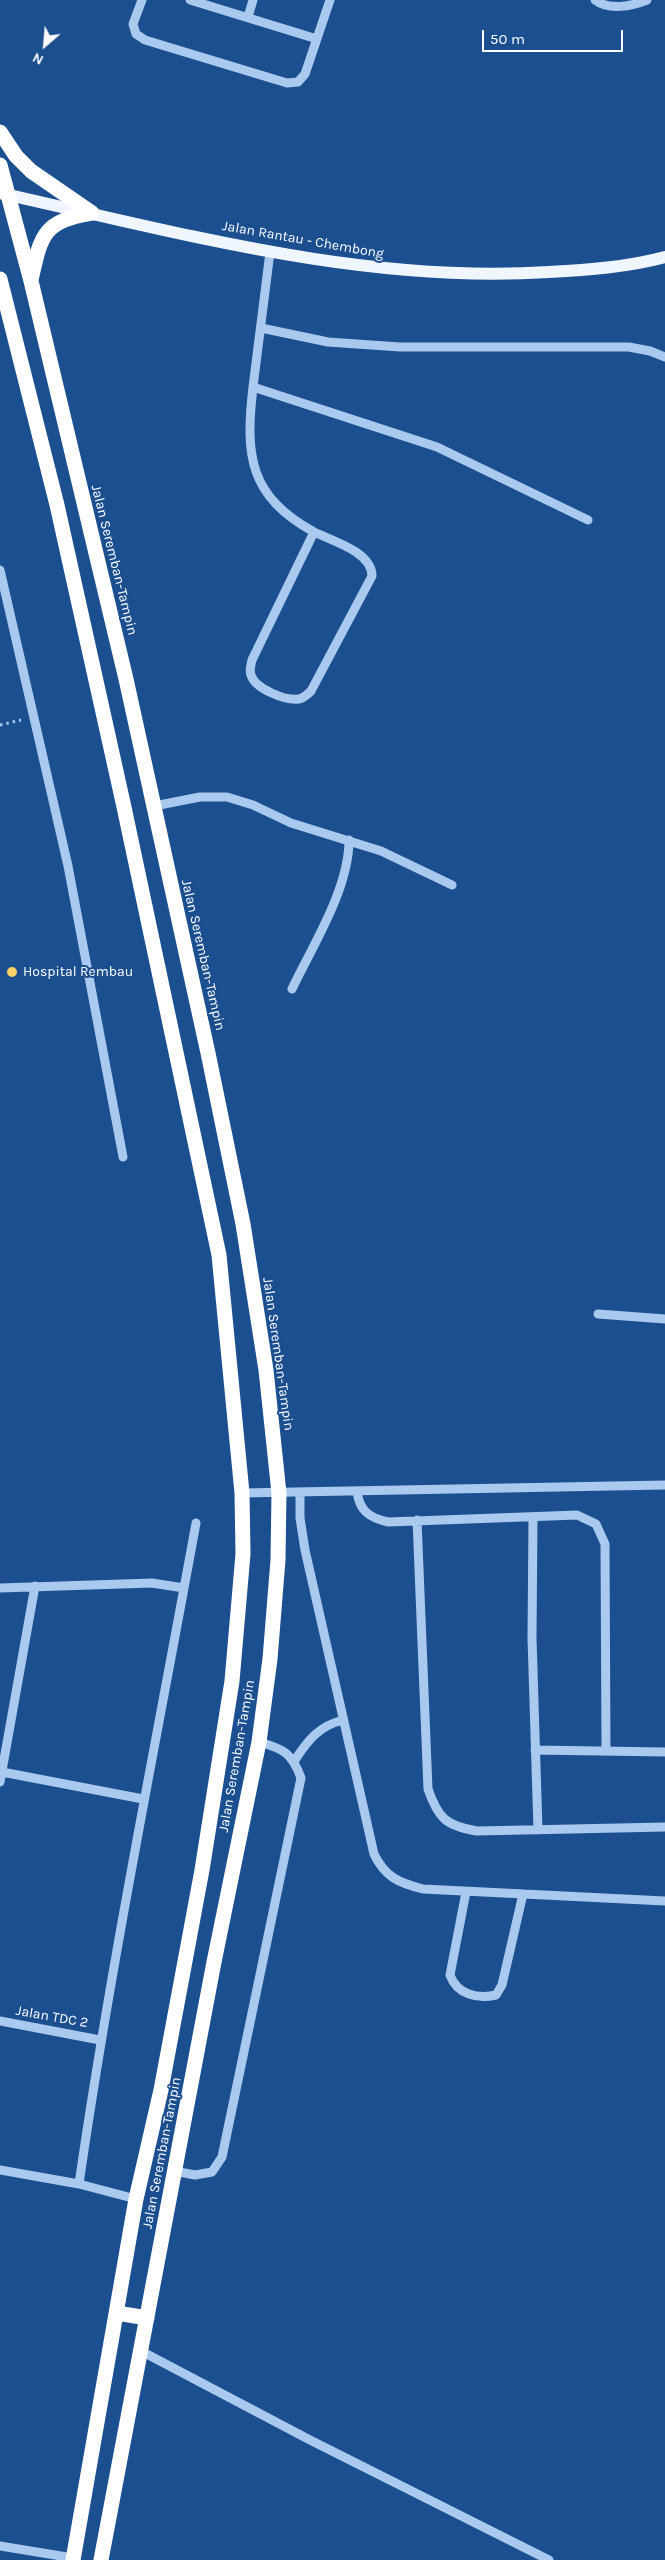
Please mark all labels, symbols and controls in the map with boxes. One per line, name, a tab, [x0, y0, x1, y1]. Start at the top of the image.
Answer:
north arrow	[20, 20, 70, 70]
scale bar	[485, 20, 626, 52]
text: 50 m	[490, 30, 525, 48]
text: N	[30, 49, 46, 69]
street label: Jalan Rantau - Chembong	[221, 217, 385, 263]
street label: Jalan Seremban-Tampin	[87, 483, 141, 637]
street label: Jalan Seremban-Tampin	[177, 878, 229, 1032]
place label: Hospital Rembau	[23, 964, 133, 980]
marker: Hospital Rembau	[5, 965, 19, 979]
street label: Jalan Seremban-Tampin	[259, 1276, 297, 1432]
street label: Jalan Seremban-Tampin	[215, 1678, 259, 1834]
street label: Jalan TDC 2	[15, 2002, 89, 2032]
street label: Jalan Seremban-Tampin	[139, 2076, 185, 2230]

